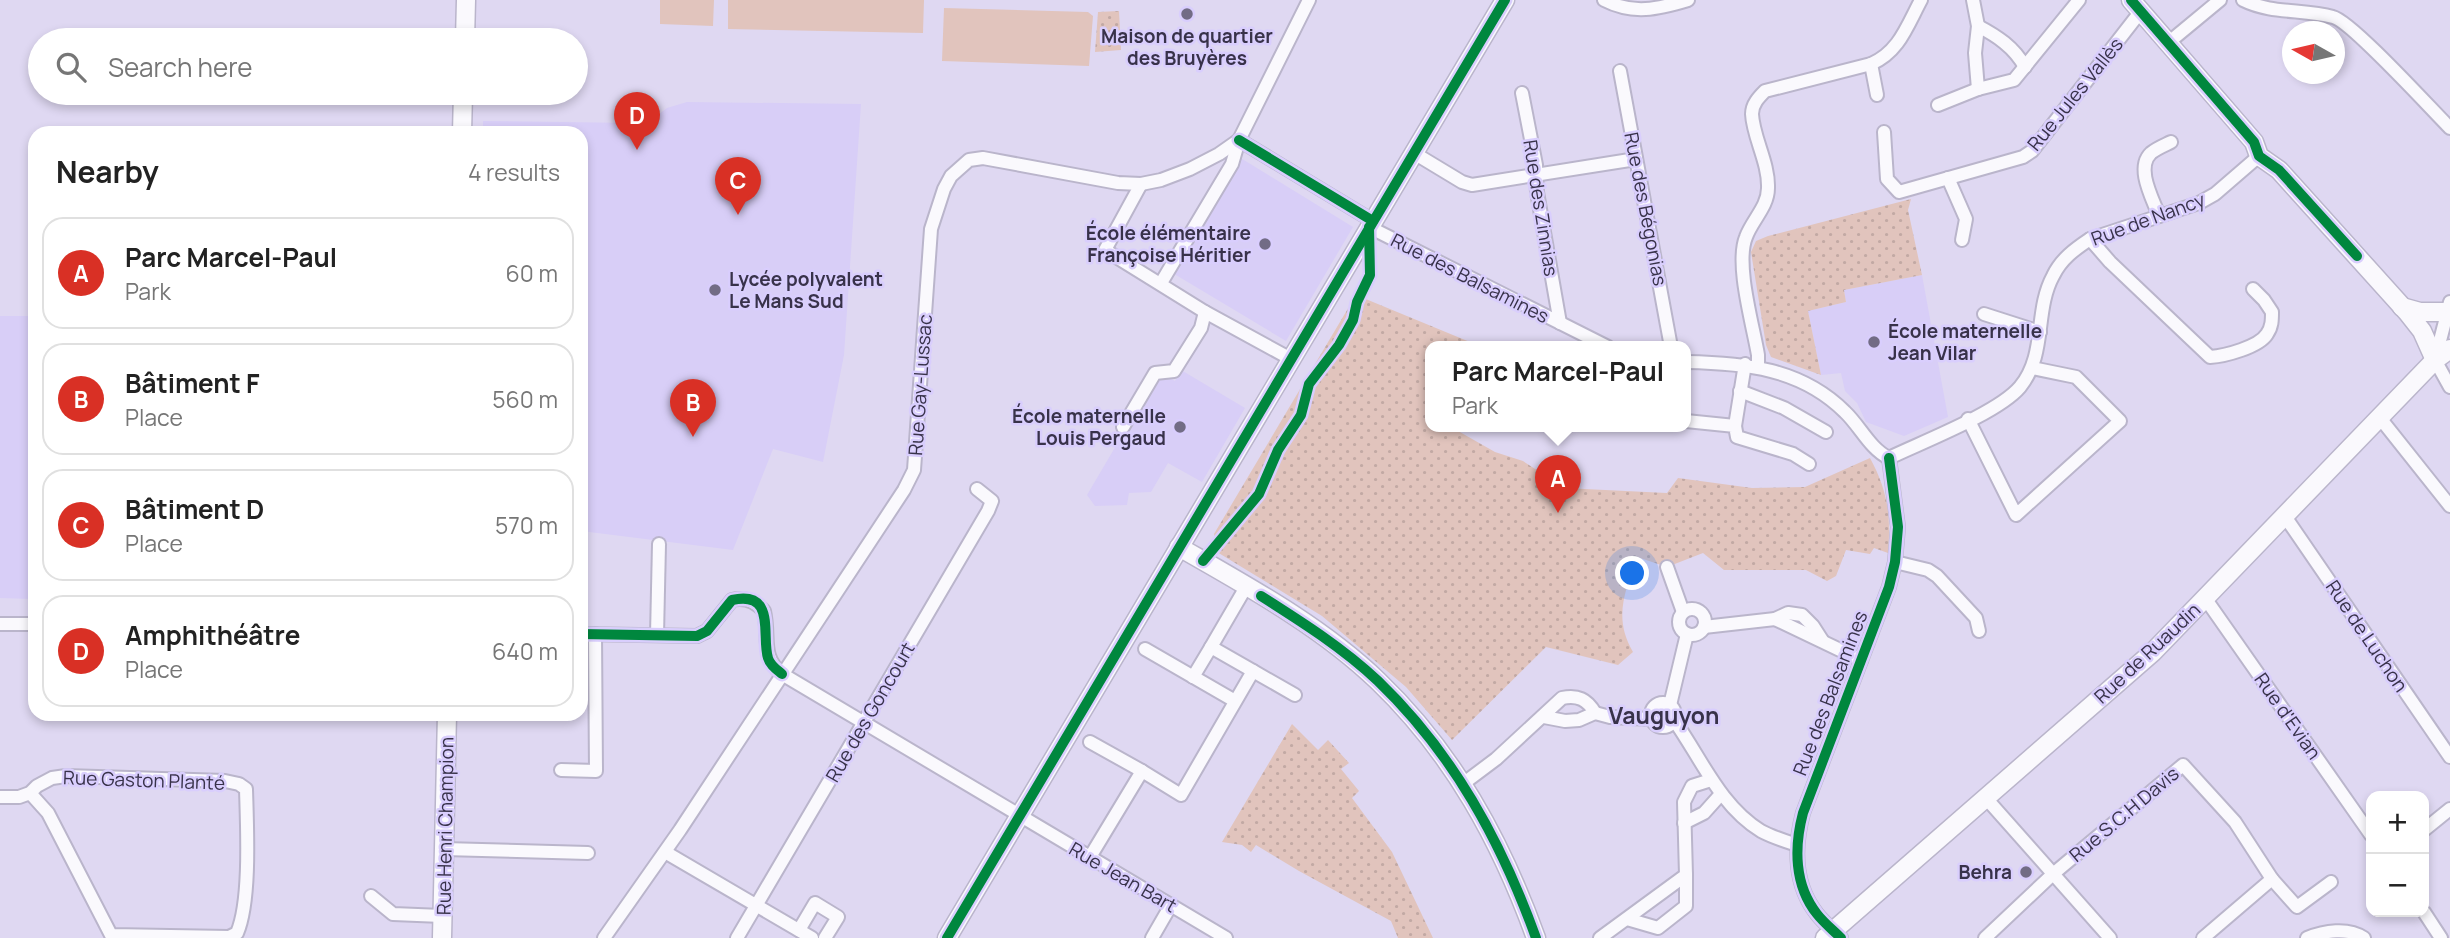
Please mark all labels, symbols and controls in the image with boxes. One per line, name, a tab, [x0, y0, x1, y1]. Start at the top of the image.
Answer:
marker: Maison de quartier des Bruyères	[1179, 6, 1195, 22]
north arrow	[2282, 21, 2345, 84]
place label: Maison de quartier des Bruyères	[1101, 23, 1273, 71]
search box	[28, 28, 588, 105]
street label: Rue Jules Vallès	[2021, 32, 2129, 156]
icon: search	[52, 48, 90, 86]
text: Search here	[108, 49, 253, 85]
pin: D	[614, 92, 660, 150]
street label: Rue des Bégonias	[1618, 130, 1674, 288]
street label: Rue des Zinnias	[1517, 138, 1565, 278]
text: Nearby	[56, 151, 159, 192]
text: 4 results	[468, 156, 560, 188]
pin: C	[715, 157, 761, 215]
street label: Rue de Nancy	[2088, 186, 2208, 252]
place label: École élémentaire Françoise Héritier	[1086, 220, 1251, 268]
street label: Rue des Balsamines	[1386, 227, 1554, 329]
marker: École élémentaire Françoise Héritier	[1257, 236, 1273, 252]
text: Parc Marcel-Paul	[125, 239, 337, 275]
text: A	[73, 257, 89, 289]
text: 60 m	[506, 257, 558, 289]
place label: Lycée polyvalent Le Mans Sud	[729, 266, 883, 314]
text: Park	[125, 275, 171, 307]
marker: Lycée polyvalent Le Mans Sud	[707, 282, 723, 298]
street label: Rue Gay-Lussac	[902, 313, 938, 457]
place label: École maternelle Jean Vilar	[1888, 318, 2042, 366]
marker: École maternelle Jean Vilar	[1866, 334, 1882, 350]
popup	[1425, 341, 1691, 432]
text: Parc Marcel-Paul	[1452, 353, 1664, 389]
text: Bâtiment F	[125, 365, 260, 401]
pin: B	[670, 379, 716, 437]
text: B	[74, 383, 88, 415]
text: 560 m	[492, 383, 558, 415]
text: Park	[1452, 389, 1498, 421]
text: Place	[125, 401, 183, 433]
place label: École maternelle Louis Pergaud	[1012, 403, 1166, 451]
marker: École maternelle Louis Pergaud	[1172, 419, 1188, 435]
pin: A	[1535, 455, 1581, 513]
text: Bâtiment D	[125, 491, 264, 527]
text: C	[73, 509, 90, 541]
text: 570 m	[495, 509, 558, 541]
text: Place	[125, 527, 183, 559]
your location	[1615, 556, 1649, 590]
street label: Rue de Luchon	[2320, 575, 2414, 697]
street label: Rue de Ruaudin	[2088, 597, 2206, 709]
street label: Rue des Balsamines	[1787, 607, 1873, 779]
text: Amphithéâtre	[125, 617, 300, 653]
text: D	[73, 635, 89, 667]
text: 640 m	[492, 635, 558, 667]
street label: Rue des Goncourt	[819, 637, 921, 787]
text: Place	[125, 653, 183, 685]
street label: Rue d'Evian	[2249, 667, 2327, 765]
district label: Vauguyon	[1609, 699, 1719, 731]
street label: Rue Henri Champion	[430, 737, 460, 915]
street label: Rue S.C.H Davis	[2064, 760, 2184, 868]
street label: Rue Gaston Planté	[63, 764, 225, 796]
map controls	[2366, 791, 2429, 917]
button: +	[2366, 791, 2429, 854]
street label: Rue Jean Bart	[1064, 836, 1182, 918]
button: −	[2366, 854, 2429, 917]
place label: Behra	[1958, 859, 2012, 885]
marker: Behra	[2018, 864, 2034, 880]

